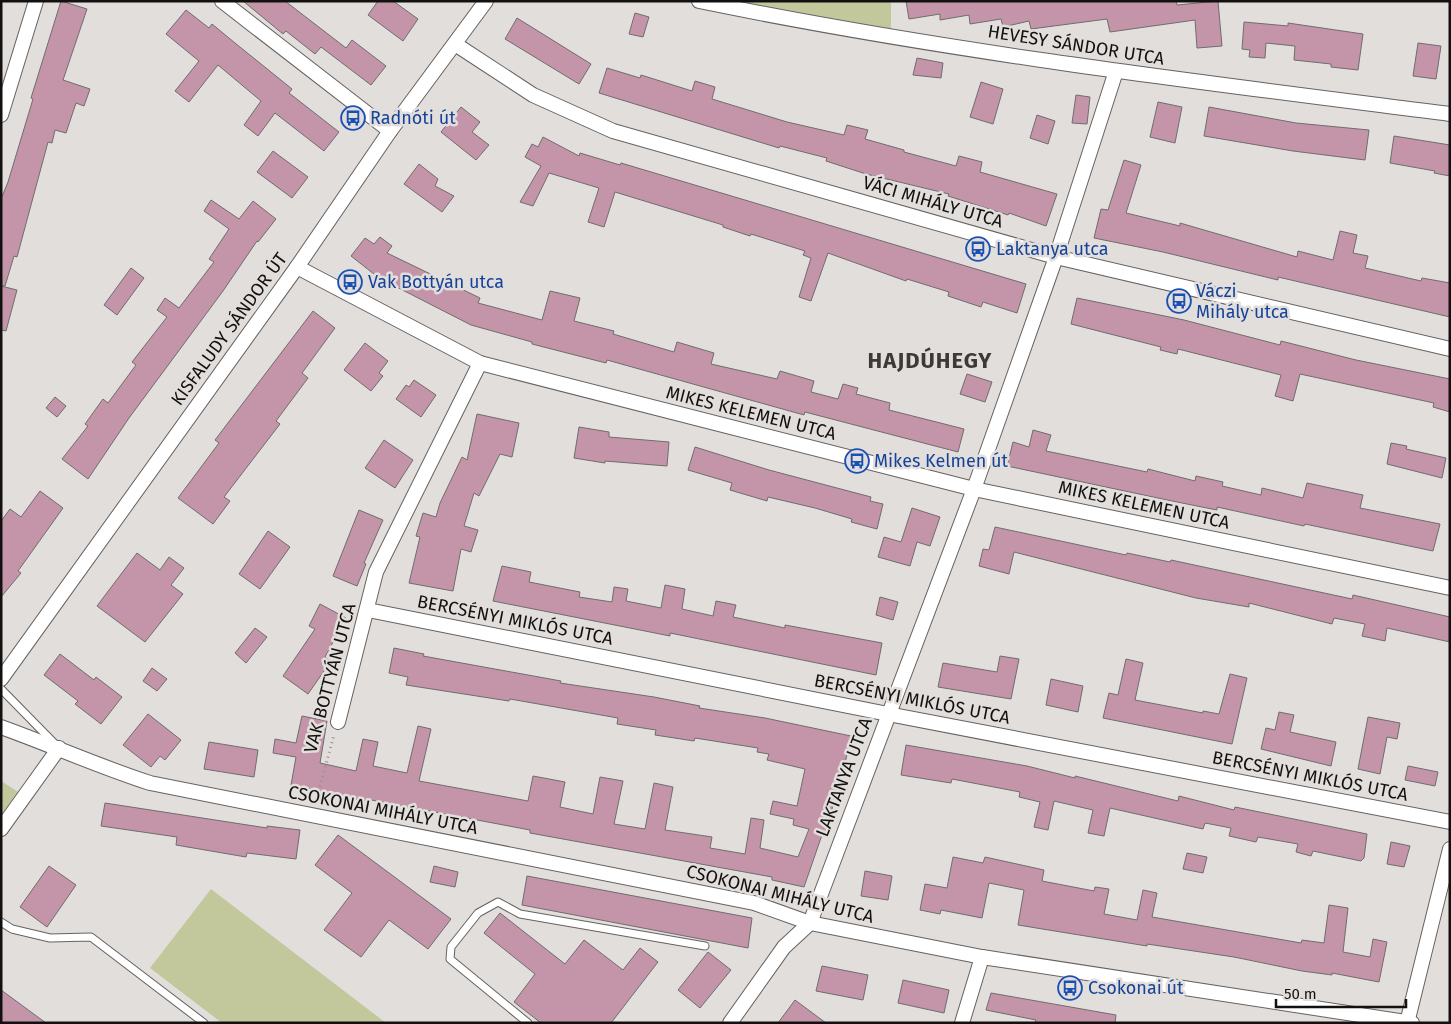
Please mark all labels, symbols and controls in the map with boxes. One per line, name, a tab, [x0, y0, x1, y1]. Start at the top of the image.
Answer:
street label: HEVESY SÁNDOR UTCA	[986, 19, 1167, 70]
bus stop icon: Radnóti út	[340, 105, 366, 131]
place label: Radnóti út	[370, 107, 456, 129]
street label: VÁCI MIHÁLY UTCA	[860, 170, 1007, 233]
bus stop icon: Laktanya utca	[965, 236, 991, 262]
place label: Laktanya utca	[996, 238, 1108, 260]
street label: KISFALUDY SÁNDOR ÚT	[165, 247, 292, 410]
bus stop icon: Vak Bottyán utca	[337, 269, 363, 295]
place label: Vak Bottyán utca	[368, 271, 504, 293]
place label: Váczi Mihály utca	[1196, 280, 1289, 323]
bus stop icon: Váczi Mihály utca	[1166, 288, 1192, 314]
district label: HAJDÚHEGY	[868, 347, 992, 374]
street label: MIKES KELEMEN UTCA	[664, 381, 839, 445]
bus stop icon: Mikes Kelmen út	[844, 448, 870, 474]
place label: Mikes Kelmen út	[874, 450, 1009, 472]
street label: MIKES KELEMEN UTCA	[1056, 476, 1232, 534]
street label: BERCSÉNYI MIKLÓS UTCA	[415, 589, 616, 650]
street label: VAK BOTTYÁN UTCA	[298, 600, 361, 755]
street label: BERCSÉNYI MIKLÓS UTCA	[812, 668, 1013, 729]
street label: LAKTANYA UTCA	[811, 714, 877, 840]
street label: BERCSÉNYI MIKLÓS UTCA	[1210, 745, 1411, 806]
street label: CSOKONAI MIHÁLY UTCA	[286, 780, 480, 839]
street label: CSOKONAI MIHÁLY UTCA	[684, 859, 877, 928]
bus stop icon: Csokonai út	[1057, 975, 1083, 1001]
scale bar	[1276, 976, 1406, 1008]
place label: Csokonai út	[1088, 977, 1184, 999]
text: 50 m	[1284, 985, 1317, 1003]

